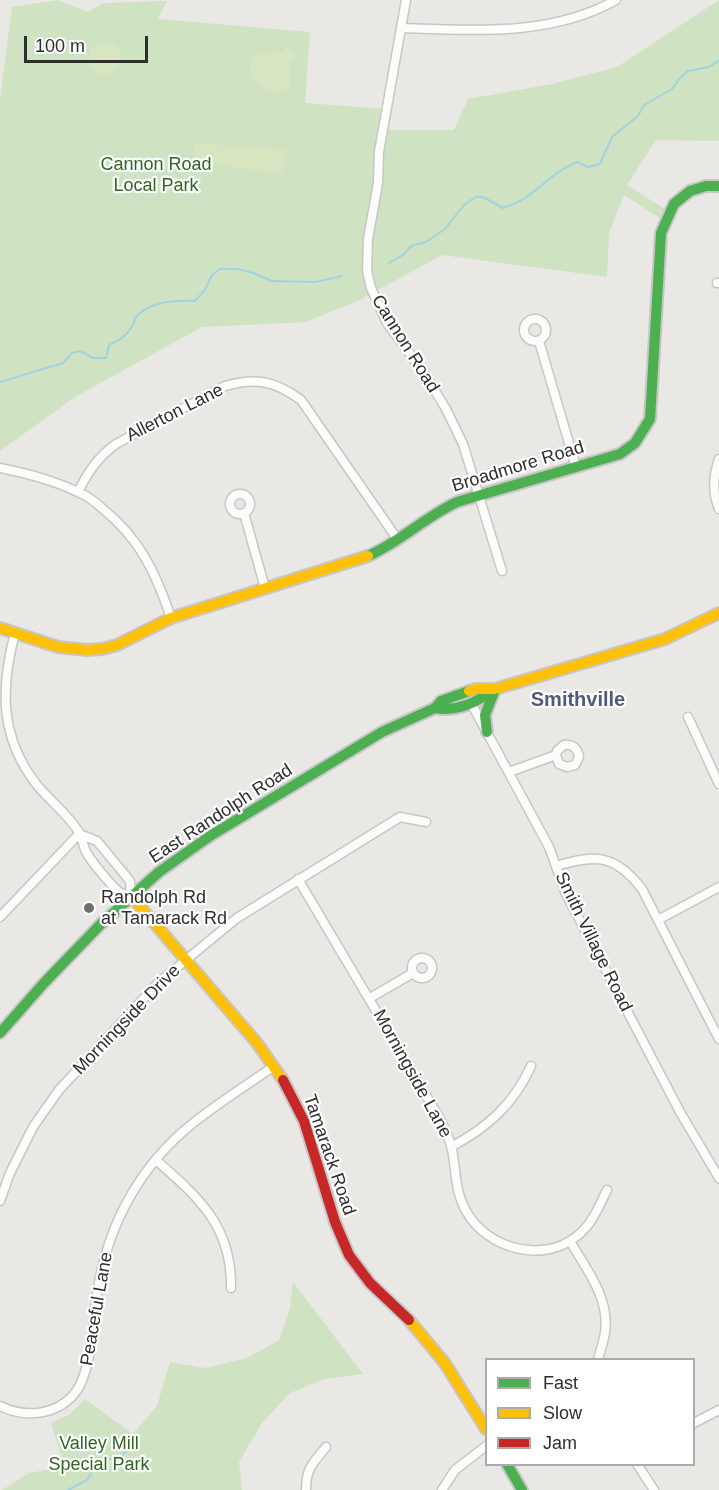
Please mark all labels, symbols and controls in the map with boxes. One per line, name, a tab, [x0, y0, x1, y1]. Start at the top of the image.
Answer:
scale bar	[27, 24, 152, 62]
text: 100 m	[35, 36, 85, 56]
park label: Cannon Road Local Park	[100, 154, 212, 196]
street label: Cannon Road	[366, 291, 444, 397]
street label: Allerton Lane	[123, 379, 227, 447]
street label: Broadmore Road	[449, 437, 587, 497]
district label: Smithville	[531, 688, 625, 712]
street label: East Randolph Road	[145, 760, 297, 868]
street label: Smith Village Road	[550, 869, 636, 1015]
place label: Randolph Rd at Tamarack Rd	[101, 887, 227, 930]
marker: Randolph Rd at Tamarack Rd	[82, 901, 96, 915]
street label: Morningside Drive	[69, 960, 185, 1080]
street label: Morningside Lane	[368, 1006, 456, 1142]
street label: Tamarack Road	[298, 1092, 360, 1218]
street label: Peaceful Lane	[76, 1250, 118, 1368]
legend	[485, 1358, 695, 1466]
text: Fast	[543, 1373, 578, 1393]
text: Slow	[543, 1403, 582, 1423]
park label: Valley Mill Special Park	[48, 1433, 150, 1476]
text: Jam	[543, 1433, 577, 1453]

